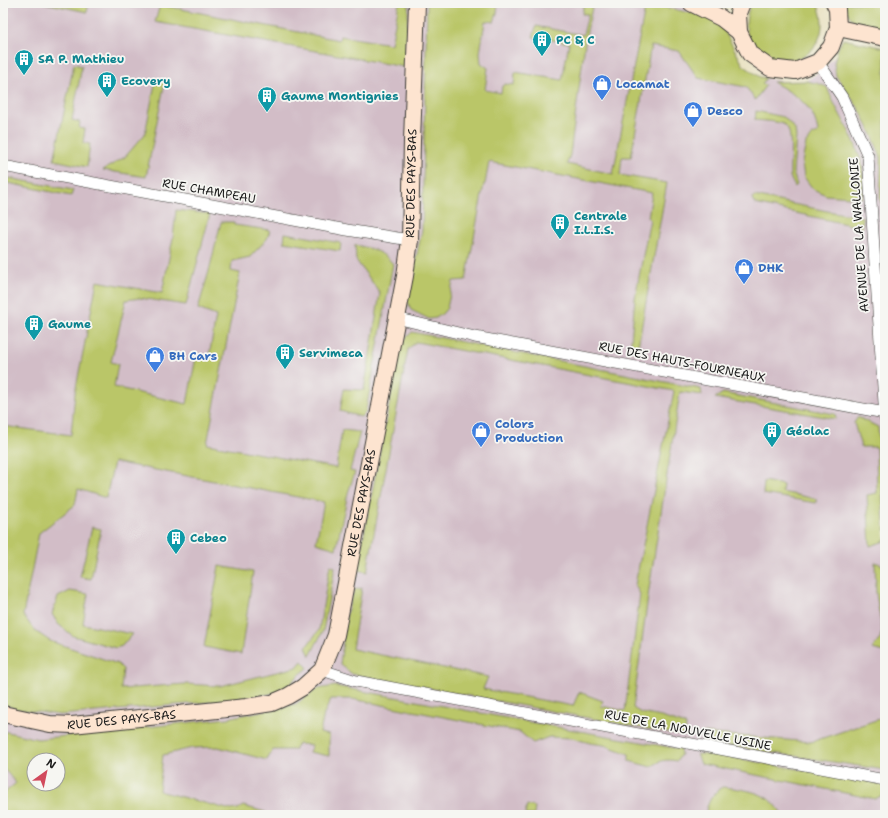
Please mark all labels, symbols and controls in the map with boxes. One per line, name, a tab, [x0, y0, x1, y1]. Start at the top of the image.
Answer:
building icon: PC & C	[531, 29, 553, 57]
place label: PC & C	[556, 32, 595, 48]
building icon: SA P. Mathieu	[13, 48, 35, 76]
place label: SA P. Mathieu	[38, 51, 124, 67]
building icon: Ecovery	[96, 70, 118, 98]
place label: Ecovery	[121, 73, 171, 89]
shop icon: Locamat	[591, 73, 613, 101]
place label: Locamat	[616, 76, 670, 92]
building icon: Gaume Montignies	[256, 85, 278, 113]
place label: Gaume Montignies	[281, 88, 399, 104]
shop icon: Desco	[682, 100, 704, 128]
place label: Desco	[707, 103, 743, 119]
street label: RUE DES PAYS-BAS	[402, 128, 420, 238]
street label: AVENUE DE LA WALLONIE	[846, 157, 872, 313]
street label: RUE CHAMPEAU	[161, 175, 257, 207]
place label: Centrale I.L.I.S.	[574, 208, 627, 238]
building icon: Centrale I.L.I.S.	[549, 212, 571, 240]
shop icon: DHK	[733, 257, 755, 285]
place label: DHK	[758, 260, 784, 276]
building icon: Gaume	[23, 313, 45, 341]
place label: Gaume	[48, 316, 91, 332]
street label: RUE DES HAUTS-FOURNEAUX	[597, 338, 767, 386]
building icon: Servimeca	[274, 342, 296, 370]
shop icon: BH Cars	[144, 345, 166, 373]
place label: Servimeca	[299, 345, 363, 361]
place label: BH Cars	[169, 348, 217, 364]
place label: Colors Production	[495, 416, 563, 446]
shop icon: Colors Production	[470, 420, 492, 448]
building icon: Géolac	[761, 420, 783, 448]
place label: Géolac	[786, 423, 829, 439]
street label: RUE DES PAYS-BAS	[343, 447, 380, 558]
building icon: Cebeo	[165, 527, 187, 555]
place label: Cebeo	[190, 530, 227, 546]
street label: RUE DES PAYS-BAS	[67, 706, 177, 733]
street label: RUE DE LA NOUVELLE USINE	[603, 706, 773, 754]
north arrow	[26, 752, 66, 792]
text: N	[43, 755, 59, 773]

